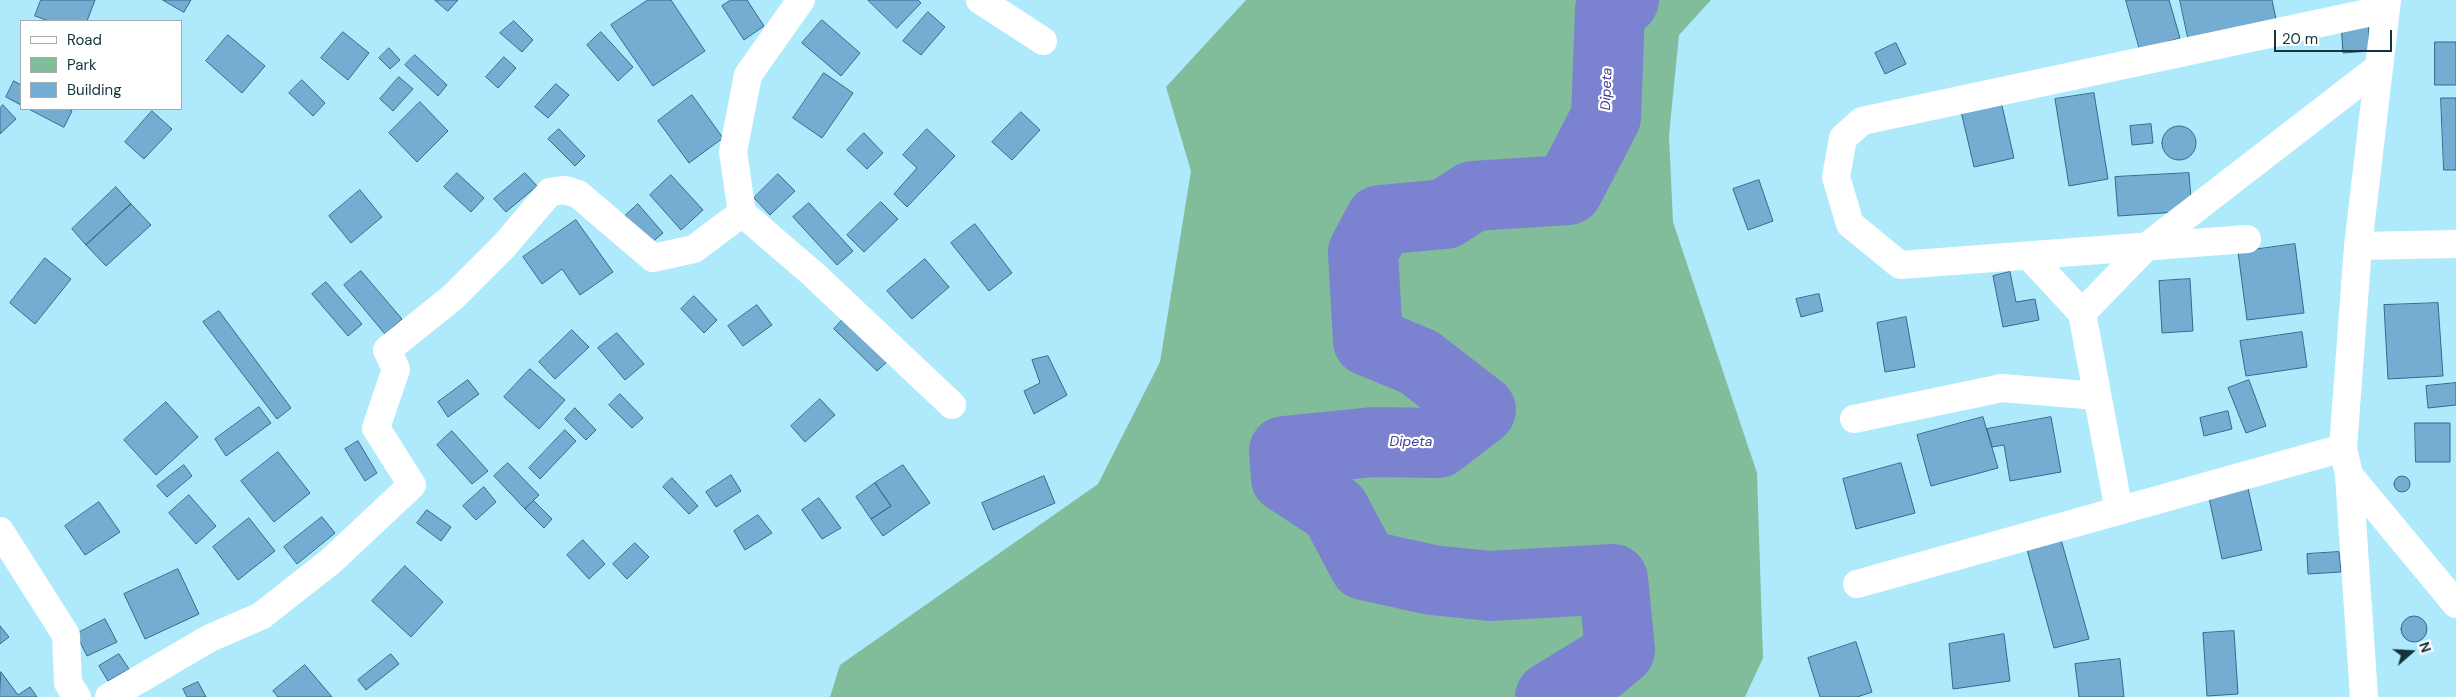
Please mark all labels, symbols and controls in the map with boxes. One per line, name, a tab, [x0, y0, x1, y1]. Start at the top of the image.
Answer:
legend	[20, 20, 182, 110]
scale bar	[2276, 20, 2394, 52]
text: 20 m	[2282, 29, 2318, 49]
text: Road	[67, 30, 102, 50]
text: Park	[67, 55, 97, 75]
water label: Dipeta	[1598, 67, 1616, 111]
text: Building	[67, 80, 122, 100]
water label: Dipeta	[1390, 434, 1432, 450]
north arrow	[2386, 627, 2436, 677]
text: N	[2415, 639, 2435, 655]

